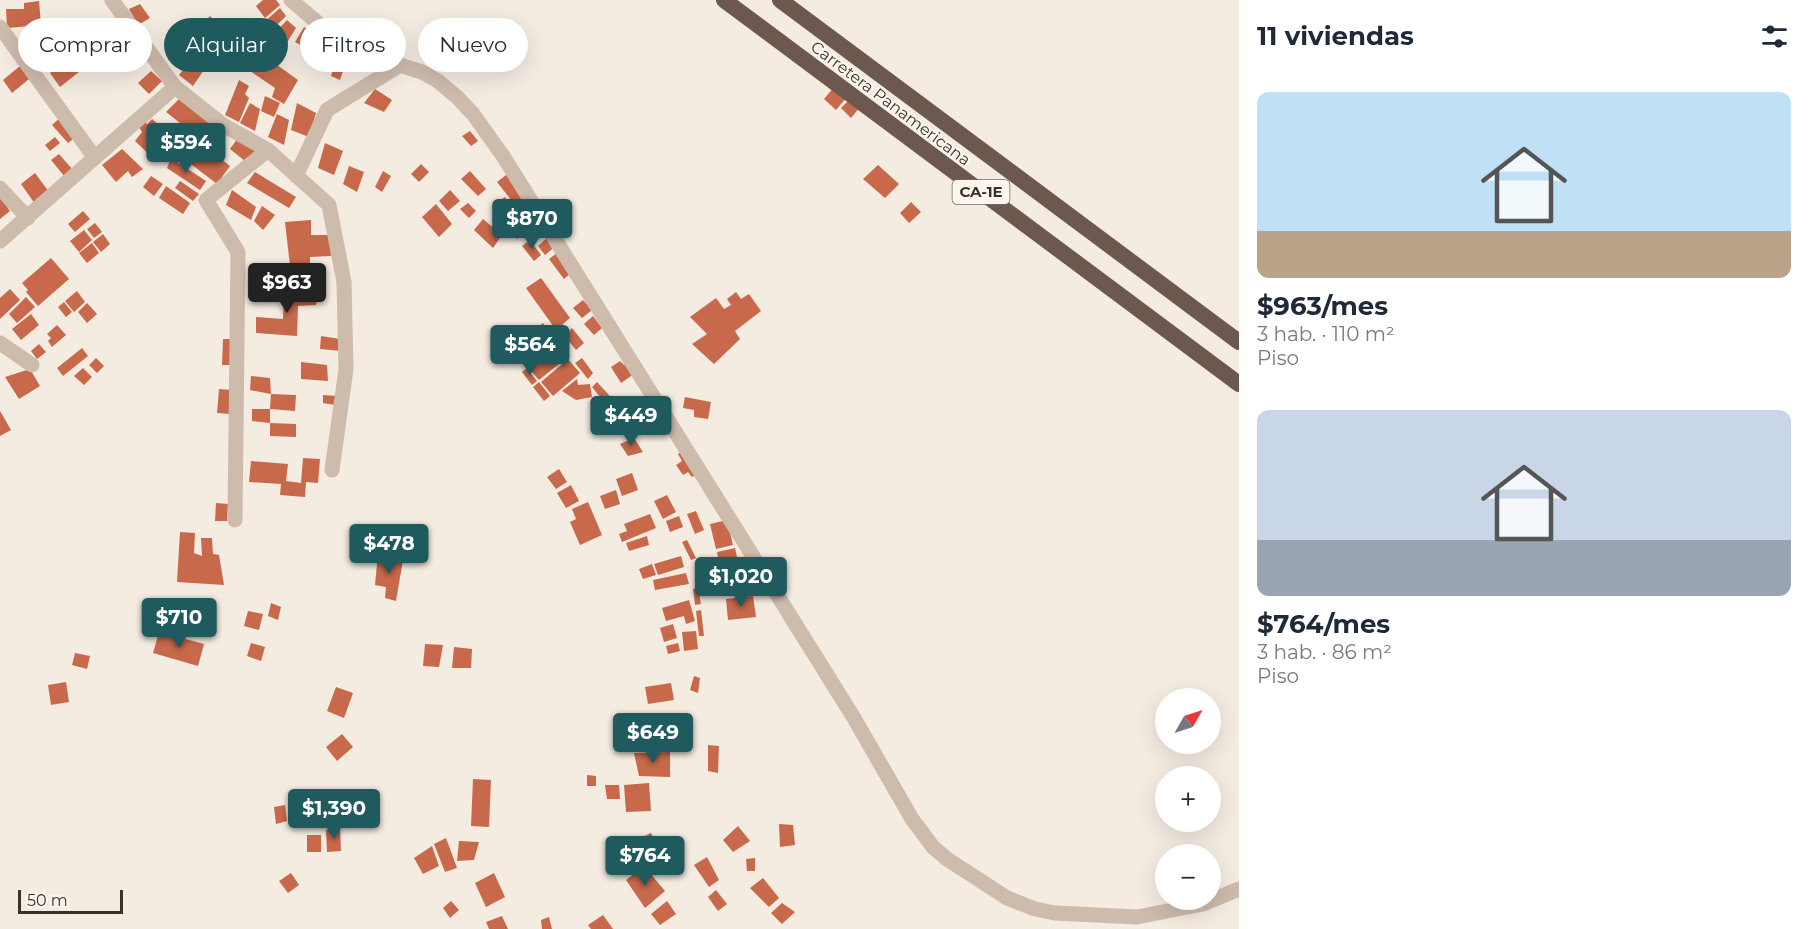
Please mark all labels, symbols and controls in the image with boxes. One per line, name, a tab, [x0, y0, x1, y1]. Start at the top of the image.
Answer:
chip: Comprar	[18, 18, 152, 72]
chip: Alquilar	[164, 18, 288, 72]
chip: Filtros	[300, 18, 406, 72]
chip: Nuevo	[418, 18, 528, 72]
text: 11 viviendas	[1257, 20, 1414, 52]
icon: filters	[1758, 20, 1791, 53]
street label: Carretera Panamericana	[807, 37, 974, 170]
pin: $594	[150, 123, 222, 174]
text: $594	[160, 130, 212, 154]
icon: home	[1470, 131, 1578, 239]
road number: CA-1E	[952, 180, 1010, 204]
pin: $870	[496, 199, 568, 250]
text: $870	[506, 206, 558, 230]
pin: $963	[251, 263, 323, 314]
text: $963	[262, 270, 312, 294]
text: $963/mes	[1257, 290, 1388, 322]
text: 3 hab. · 110 m²	[1257, 322, 1395, 346]
pin: $564	[494, 325, 566, 376]
text: $564	[504, 332, 556, 356]
text: Piso	[1257, 346, 1299, 370]
pin: $449	[595, 396, 667, 447]
text: $449	[604, 403, 658, 427]
icon: home	[1470, 449, 1578, 557]
pin: $478	[353, 524, 425, 575]
text: $478	[363, 531, 415, 555]
pin: $1,020	[692, 557, 790, 608]
text: $1,020	[709, 564, 773, 588]
pin: $710	[143, 598, 215, 649]
text: $710	[156, 605, 202, 629]
text: $764/mes	[1257, 608, 1390, 640]
text: 3 hab. · 86 m²	[1257, 640, 1392, 664]
text: Piso	[1257, 664, 1299, 688]
north arrow	[1155, 688, 1221, 754]
map controls	[1155, 688, 1221, 910]
pin: $649	[617, 713, 689, 764]
text: $649	[627, 720, 679, 744]
button: +	[1155, 766, 1221, 832]
pin: $1,390	[285, 789, 383, 840]
text: $1,390	[302, 796, 366, 820]
pin: $764	[609, 836, 681, 887]
text: $764	[619, 843, 671, 867]
button: −	[1155, 844, 1221, 910]
scale bar	[18, 887, 123, 914]
text: 50 m	[27, 891, 68, 910]

